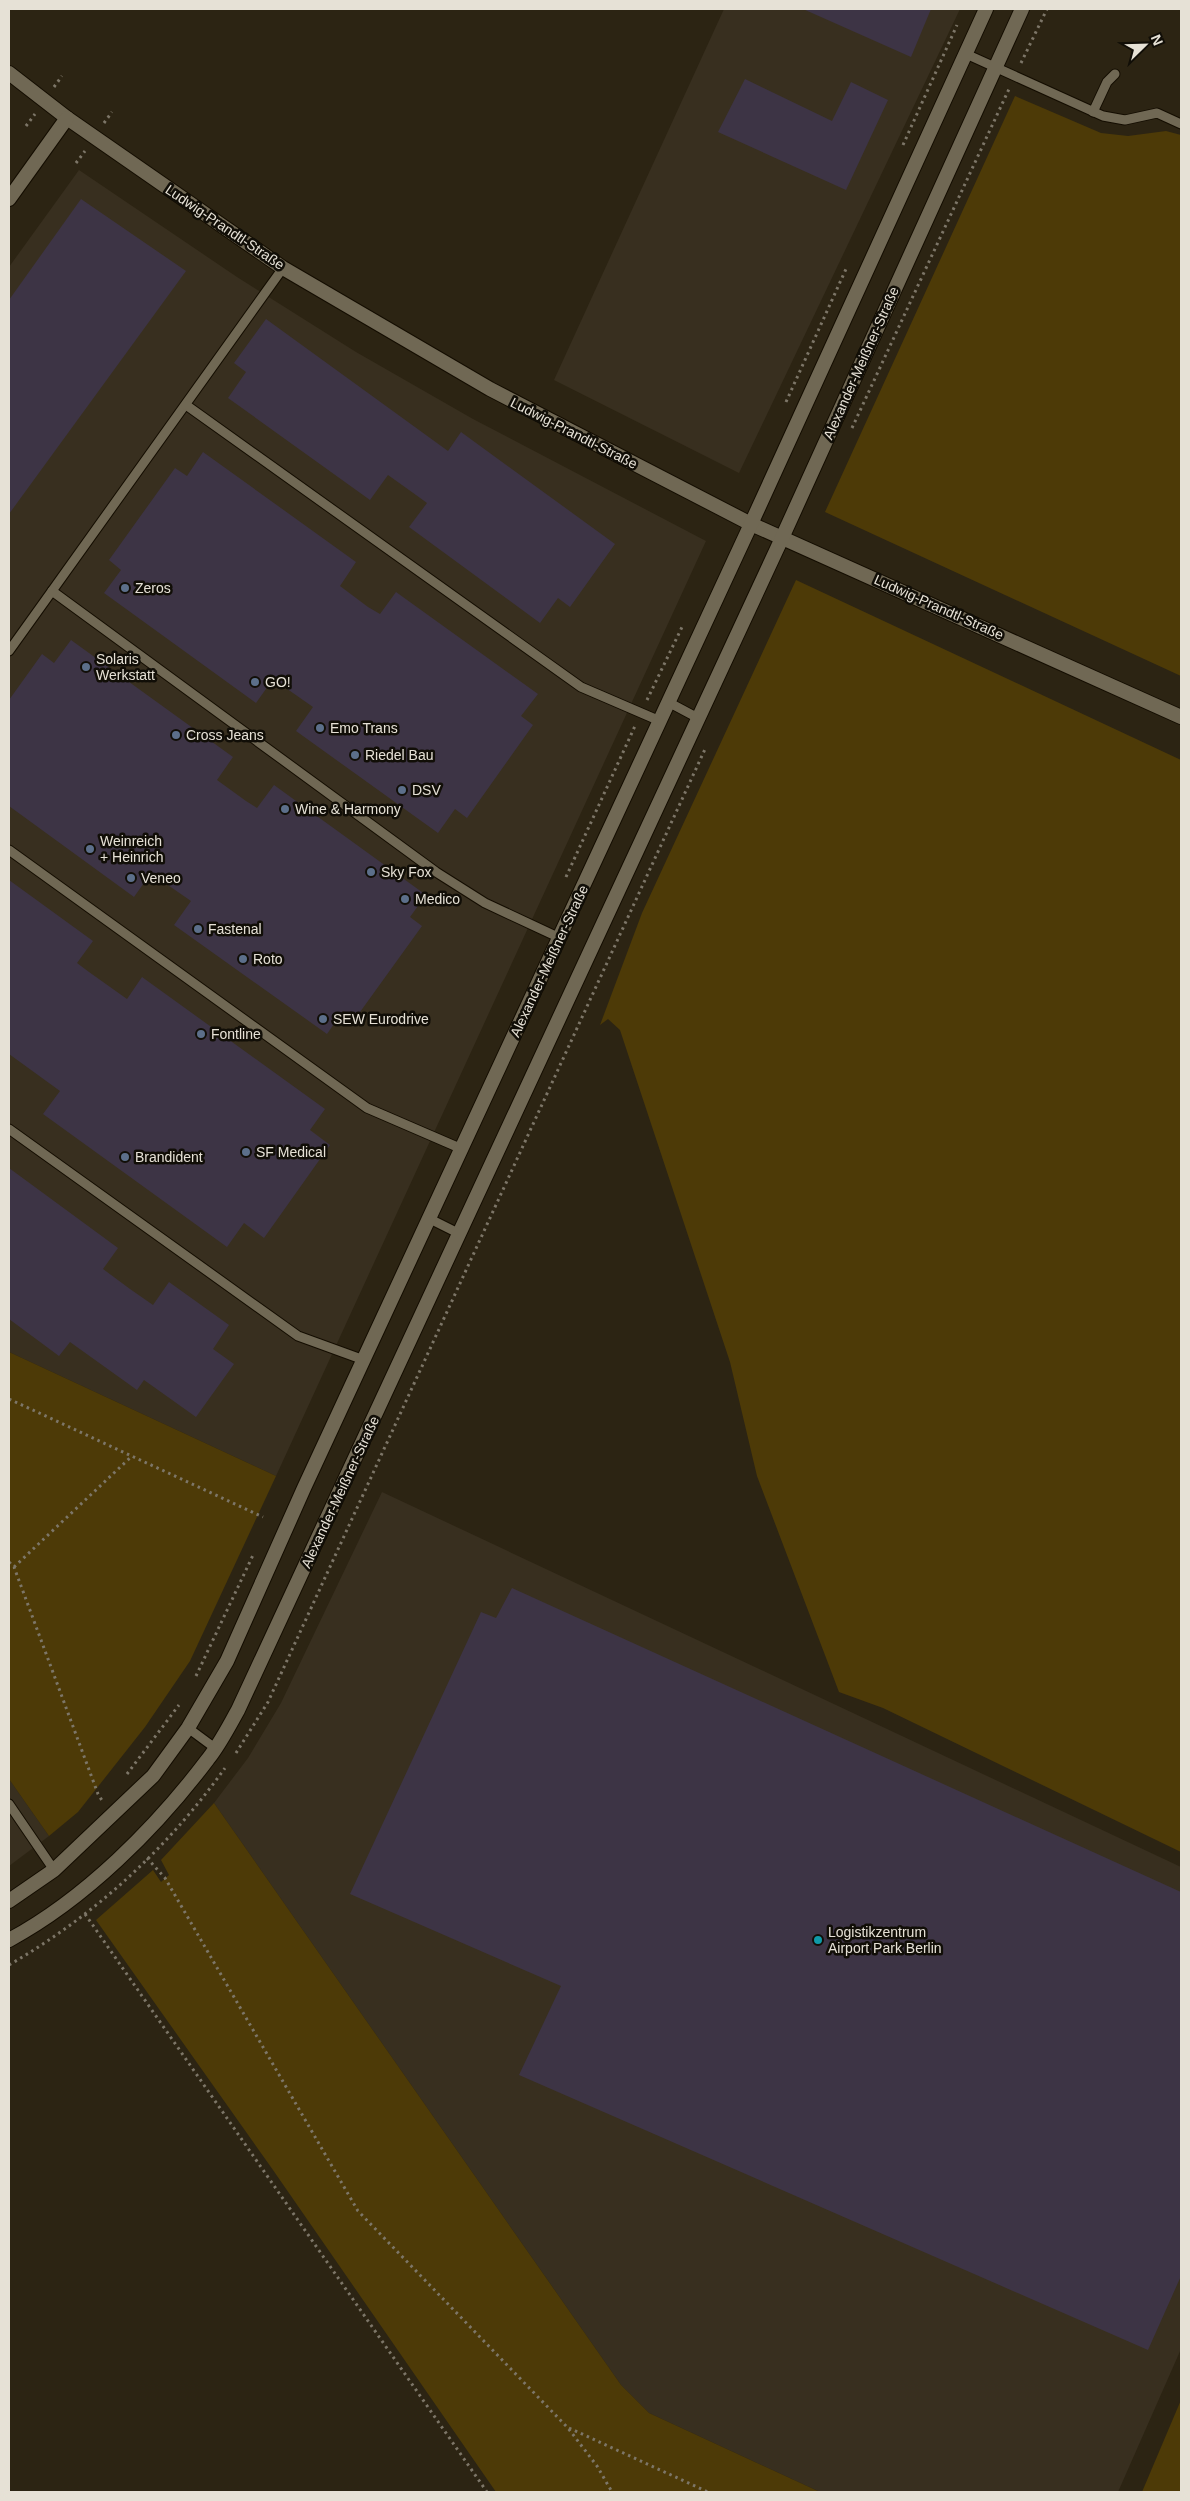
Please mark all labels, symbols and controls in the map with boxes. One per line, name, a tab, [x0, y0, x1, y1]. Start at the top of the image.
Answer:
north arrow	[1120, 20, 1170, 70]
text: N	[1148, 32, 1166, 48]
street label: Ludwig-Prandtl-Straße	[162, 181, 288, 273]
street label: Alexander-Meißner-Straße	[820, 284, 902, 442]
street label: Ludwig-Prandtl-Straße	[508, 394, 640, 472]
street label: Ludwig-Prandtl-Straße	[872, 571, 1006, 643]
place label: Zeros	[135, 580, 171, 596]
marker: Zeros	[119, 582, 131, 594]
place label: Solaris Werkstatt	[96, 651, 155, 683]
marker: Solaris Werkstatt	[80, 661, 92, 673]
place label: GO!	[265, 674, 291, 690]
marker: GO!	[249, 676, 261, 688]
place label: Emo Trans	[330, 720, 398, 736]
marker: Emo Trans	[314, 722, 326, 734]
place label: Cross Jeans	[186, 727, 264, 743]
marker: Cross Jeans	[170, 729, 182, 741]
place label: Riedel Bau	[365, 747, 434, 763]
marker: Riedel Bau	[349, 749, 361, 761]
place label: DSV	[412, 782, 441, 798]
marker: DSV	[396, 784, 408, 796]
place label: Wine & Harmony	[295, 801, 401, 817]
marker: Wine & Harmony	[279, 803, 291, 815]
place label: Weinreich + Heinrich	[100, 833, 163, 865]
marker: Weinreich + Heinrich	[84, 843, 96, 855]
place label: Sky Fox	[381, 864, 432, 880]
marker: Sky Fox	[365, 866, 377, 878]
place label: Veneo	[141, 870, 181, 886]
marker: Veneo	[125, 872, 137, 884]
street label: Alexander-Meißner-Straße	[507, 882, 591, 1039]
place label: Medico	[415, 891, 460, 907]
marker: Medico	[399, 893, 411, 905]
place label: Fastenal	[208, 921, 262, 937]
marker: Fastenal	[192, 923, 204, 935]
place label: Roto	[253, 951, 283, 967]
marker: Roto	[237, 953, 249, 965]
place label: SEW Eurodrive	[333, 1011, 429, 1027]
marker: SEW Eurodrive	[317, 1013, 329, 1025]
place label: Fontline	[211, 1026, 261, 1042]
marker: Fontline	[195, 1028, 207, 1040]
place label: SF Medical	[256, 1144, 326, 1160]
marker: SF Medical	[240, 1146, 252, 1158]
place label: Brandident	[135, 1149, 203, 1165]
marker: Brandident	[119, 1151, 131, 1163]
street label: Alexander-Meißner-Straße	[298, 1413, 382, 1570]
place label: Logistikzentrum Airport Park Berlin	[828, 1924, 942, 1956]
marker: Logistikzentrum Airport Park Berlin	[812, 1934, 824, 1946]

